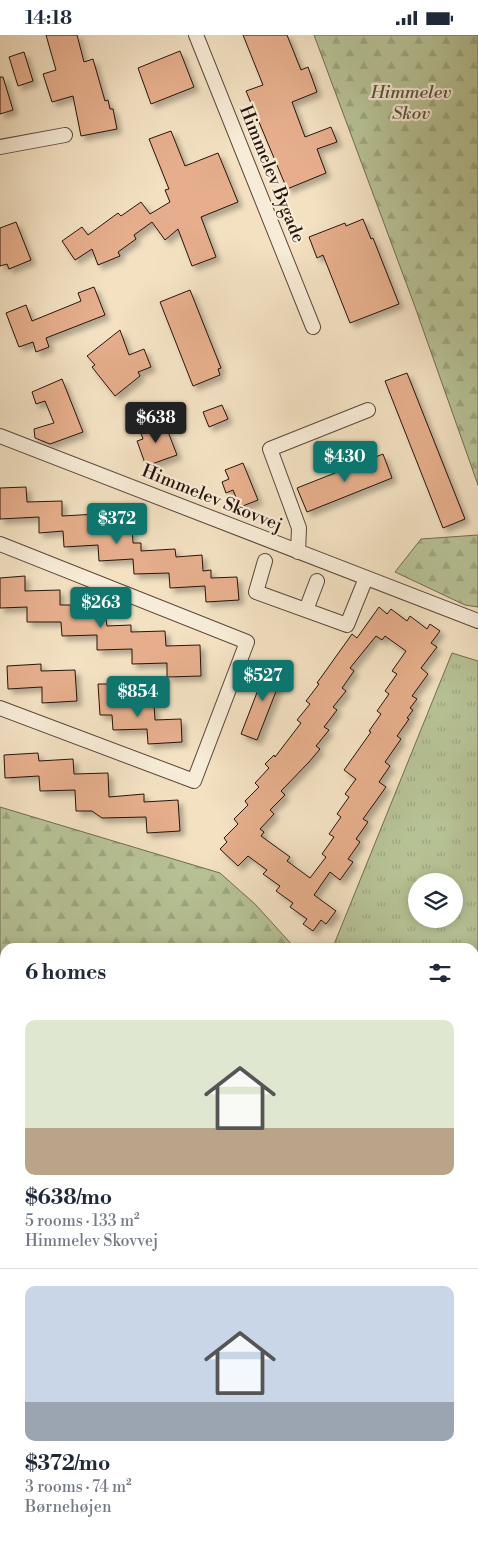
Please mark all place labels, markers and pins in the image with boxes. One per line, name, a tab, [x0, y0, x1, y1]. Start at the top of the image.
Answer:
pin: $638	[126, 401, 186, 444]
pin: $430	[315, 441, 375, 483]
pin: $372	[87, 503, 147, 545]
pin: $263	[71, 587, 131, 629]
pin: $527	[233, 659, 293, 702]
pin: $854	[108, 675, 168, 718]

